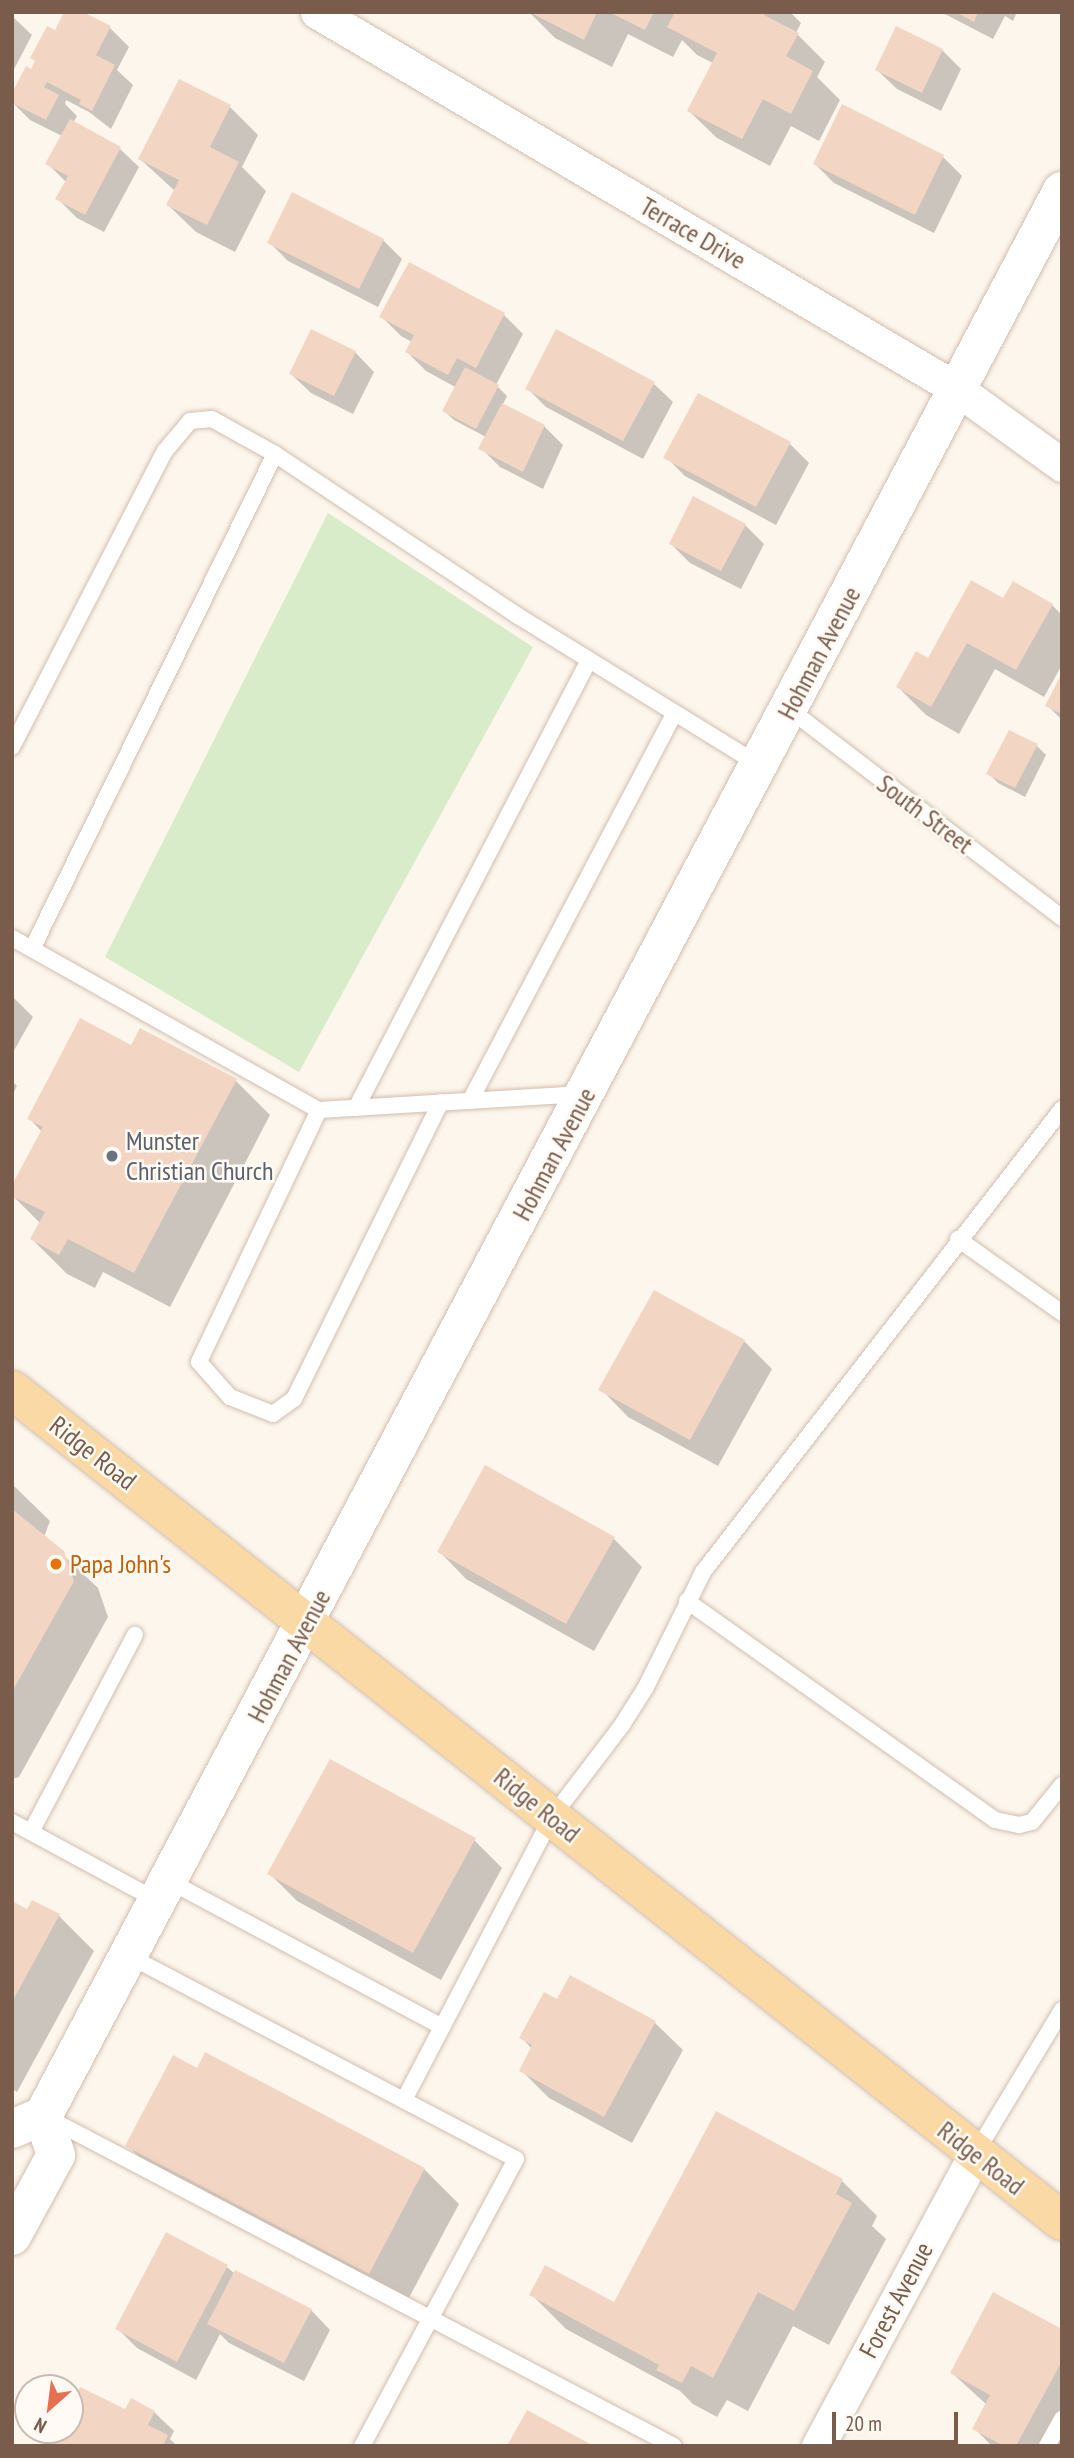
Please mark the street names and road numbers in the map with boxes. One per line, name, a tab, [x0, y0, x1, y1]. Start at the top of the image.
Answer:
street label: Terrace Drive	[635, 190, 751, 276]
street label: Hohman Avenue	[771, 581, 867, 725]
street label: South Street	[871, 768, 979, 860]
street label: Hohman Avenue	[506, 1082, 602, 1226]
street label: Ridge Road	[44, 1410, 142, 1496]
street label: Hohman Avenue	[241, 1584, 337, 1728]
street label: Ridge Road	[488, 1761, 586, 1849]
street label: Ridge Road	[932, 2115, 1030, 2201]
street label: Forest Avenue	[852, 2237, 940, 2363]

